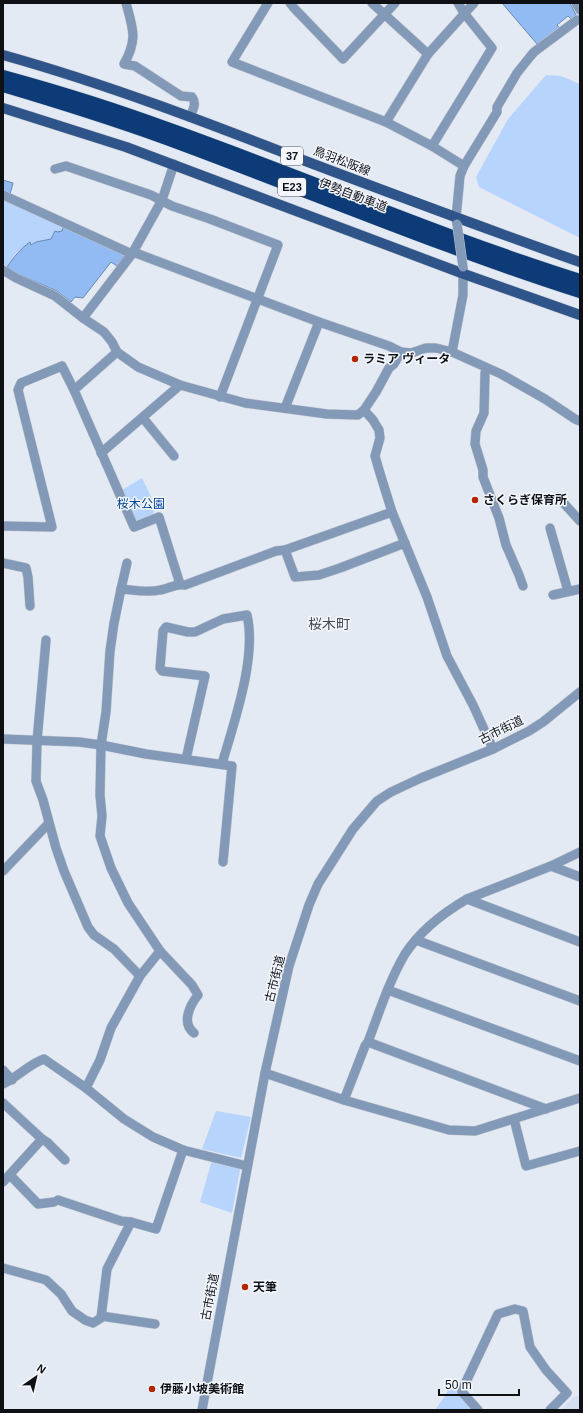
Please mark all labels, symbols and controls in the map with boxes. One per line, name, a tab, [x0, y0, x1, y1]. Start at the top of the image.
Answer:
street label: 鳥羽松阪線	[311, 144, 373, 178]
road number: 37	[281, 147, 303, 165]
street label: 伊勢自動車道	[317, 176, 389, 214]
road number: E23	[278, 178, 306, 196]
place label: ラミア ヴィータ	[363, 352, 450, 366]
marker: ラミア ヴィータ	[350, 354, 360, 364]
place label: さくらぎ保育所	[483, 493, 567, 507]
marker: さくらぎ保育所	[470, 495, 480, 505]
park label: 桜木公園	[117, 497, 165, 511]
district label: 桜木町	[308, 616, 350, 632]
street label: 古市街道	[476, 713, 526, 747]
street label: 古市街道	[262, 954, 288, 1004]
street label: 古市街道	[199, 1272, 221, 1322]
place label: 天筆	[253, 1280, 277, 1294]
marker: 天筆	[240, 1282, 250, 1292]
north arrow	[16, 1357, 56, 1397]
text: N	[35, 1362, 48, 1376]
scale bar	[439, 1371, 519, 1397]
text: 50 m	[445, 1378, 472, 1392]
place label: 伊藤小坡美術館	[160, 1382, 244, 1396]
marker: 伊藤小坡美術館	[147, 1384, 157, 1394]

